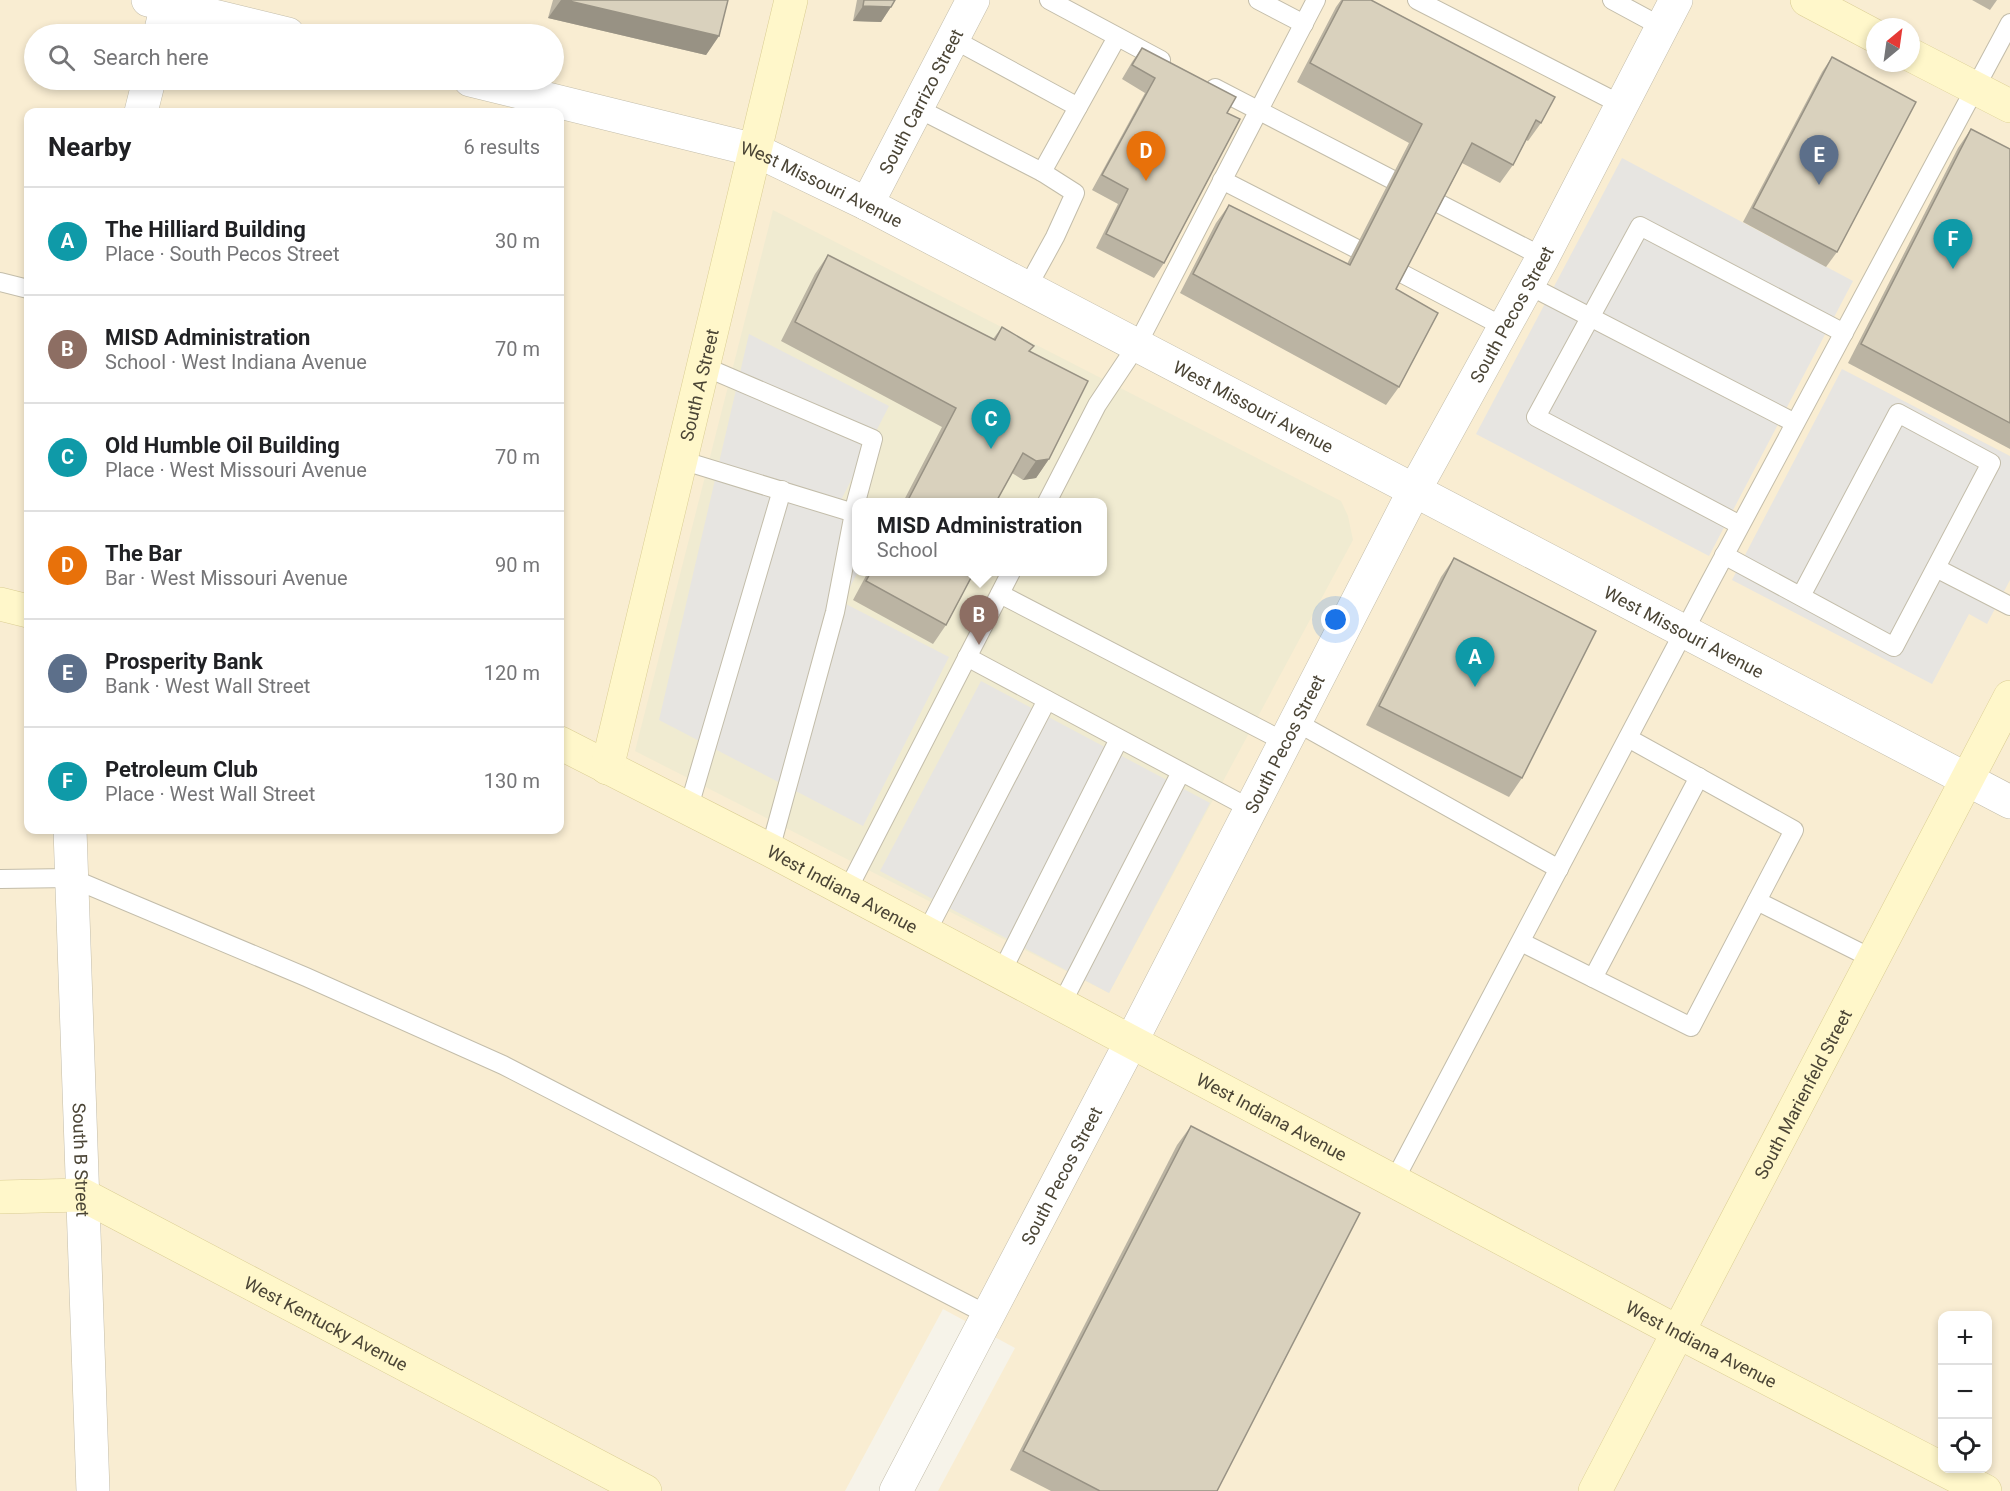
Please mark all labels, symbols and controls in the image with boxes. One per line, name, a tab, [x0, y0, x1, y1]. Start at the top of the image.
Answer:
north arrow	[1866, 18, 1920, 72]
search box	[24, 24, 564, 90]
street label: South Carrizo Street	[874, 25, 967, 177]
icon: search	[45, 41, 78, 74]
text: Search here	[93, 45, 209, 70]
text: Nearby	[48, 132, 131, 162]
pin: D	[1126, 132, 1166, 181]
text: 6 results	[464, 135, 540, 159]
street label: West Missouri Avenue	[739, 136, 906, 231]
pin: E	[1800, 136, 1838, 185]
text: The Hilliard Building	[105, 217, 306, 242]
pin: F	[1934, 220, 1972, 269]
text: A	[61, 229, 74, 253]
text: 30 m	[495, 229, 540, 253]
text: Place · South Pecos Street	[105, 242, 339, 266]
street label: South Pecos Street	[1465, 242, 1557, 386]
text: MISD Administration	[105, 325, 310, 350]
street label: South A Street	[675, 326, 722, 443]
text: B	[61, 337, 74, 361]
text: 70 m	[495, 337, 540, 361]
text: School · West Indiana Avenue	[105, 350, 367, 374]
street label: West Missouri Avenue	[1170, 356, 1337, 457]
pin: C	[972, 400, 1010, 449]
text: Old Humble Oil Building	[105, 433, 340, 458]
text: C	[61, 445, 74, 469]
text: 70 m	[495, 445, 540, 469]
text: Place · West Missouri Avenue	[105, 458, 367, 482]
popup	[852, 498, 1107, 576]
text: MISD Administration	[877, 513, 1082, 538]
text: School	[877, 538, 938, 562]
text: The Bar	[105, 541, 182, 566]
text: D	[61, 553, 74, 577]
text: 90 m	[495, 553, 540, 577]
text: Bar · West Missouri Avenue	[105, 566, 348, 590]
street label: West Missouri Avenue	[1601, 581, 1768, 682]
pin: B	[960, 596, 998, 645]
your location	[1321, 605, 1350, 634]
pin: A	[1456, 638, 1494, 687]
text: Prosperity Bank	[105, 649, 263, 674]
text: E	[62, 661, 73, 685]
text: 120 m	[484, 661, 540, 685]
street label: South Pecos Street	[1240, 671, 1328, 817]
text: Bank · West Wall Street	[105, 674, 310, 698]
text: Petroleum Club	[105, 757, 258, 782]
text: F	[62, 769, 73, 793]
text: 130 m	[484, 769, 540, 793]
text: Place · West Wall Street	[105, 782, 315, 806]
street label: West Indiana Avenue	[764, 840, 921, 937]
street label: South Marienfeld Street	[1749, 1005, 1856, 1182]
street label: West Indiana Avenue	[1193, 1068, 1351, 1165]
street label: South B Street	[69, 1102, 94, 1217]
street label: South Pecos Street	[1016, 1103, 1106, 1248]
street label: West Kentucky Avenue	[241, 1271, 412, 1375]
street label: West Indiana Avenue	[1622, 1296, 1780, 1392]
map controls	[1938, 1311, 1992, 1473]
button: +	[1938, 1311, 1992, 1365]
button: −	[1938, 1365, 1992, 1419]
button: locate	[1938, 1419, 1992, 1473]

